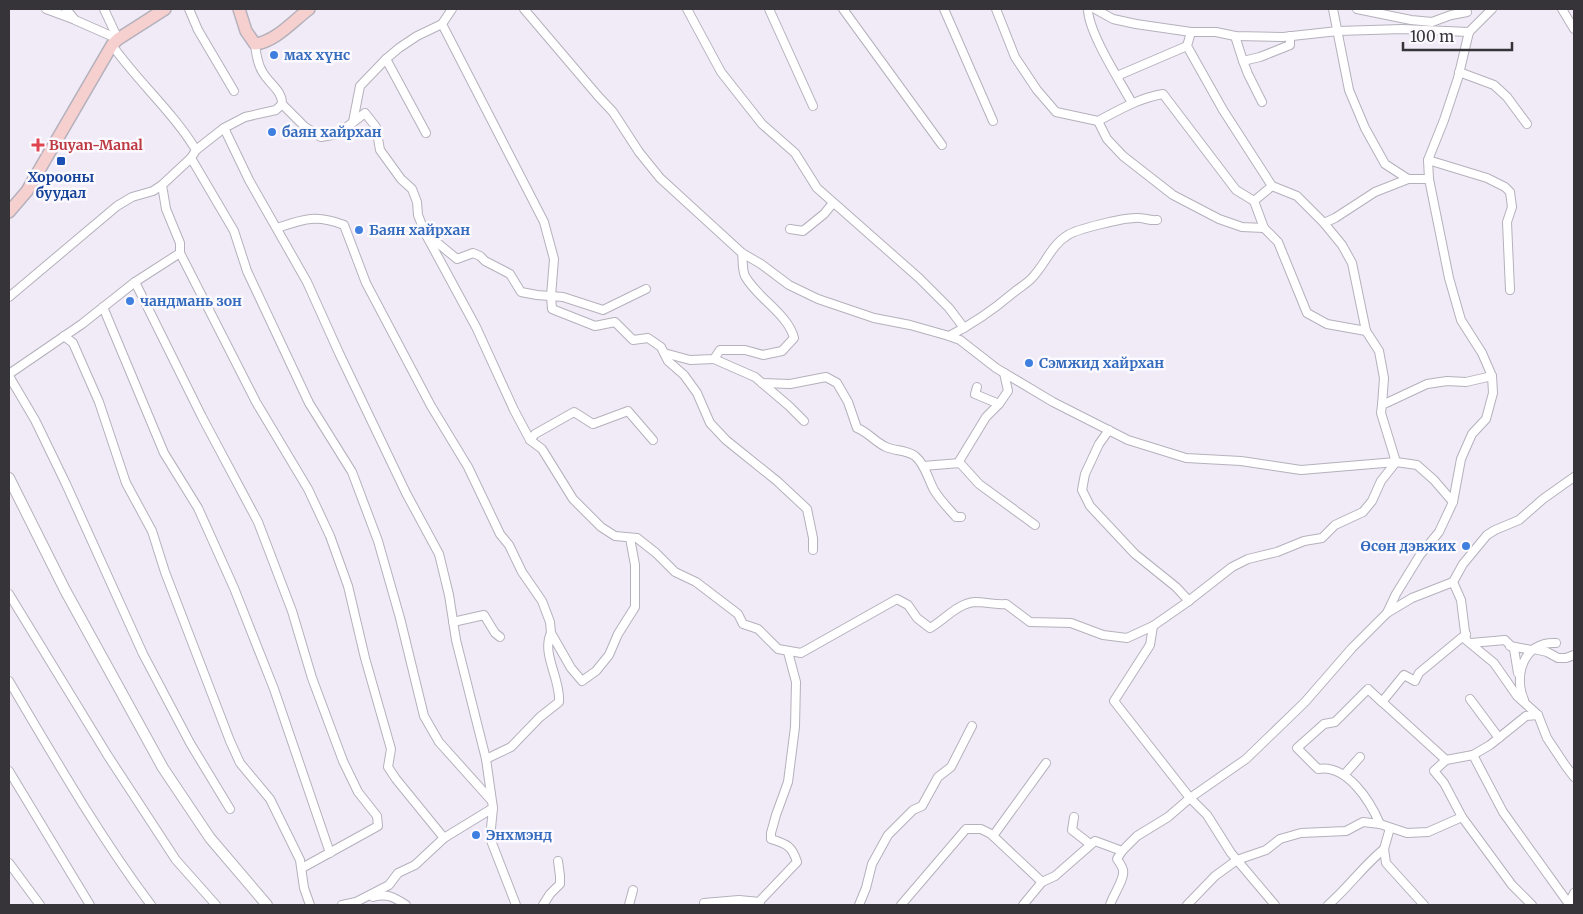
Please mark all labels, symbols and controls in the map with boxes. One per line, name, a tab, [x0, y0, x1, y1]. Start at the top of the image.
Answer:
scale bar	[1403, 20, 1512, 52]
text: 100 m	[1410, 27, 1454, 46]
place label: мах хүнс	[284, 46, 350, 64]
marker: мах хүнс	[268, 49, 280, 61]
place label: баян хайрхан	[282, 123, 382, 141]
marker: баян хайрхан	[266, 126, 278, 138]
place label: Buyan-Manal	[49, 136, 143, 154]
marker: Buyan-Manal	[31, 138, 45, 152]
marker: Хорооны буудал	[55, 155, 67, 167]
place label: Хорооны буудал	[28, 168, 95, 202]
place label: Баян хайрхан	[369, 221, 470, 239]
marker: Баян хайрхан	[353, 224, 365, 236]
place label: чандмань зон	[140, 292, 242, 310]
marker: чандмань зон	[124, 295, 136, 307]
place label: Сэмжид хайрхан	[1039, 354, 1164, 372]
marker: Сэмжид хайрхан	[1023, 357, 1035, 369]
place label: Өсөн дэвжих	[1360, 537, 1456, 555]
marker: Өсөн дэвжих	[1460, 540, 1472, 552]
place label: Энхмэнд	[486, 826, 552, 844]
marker: Энхмэнд	[470, 829, 482, 841]

